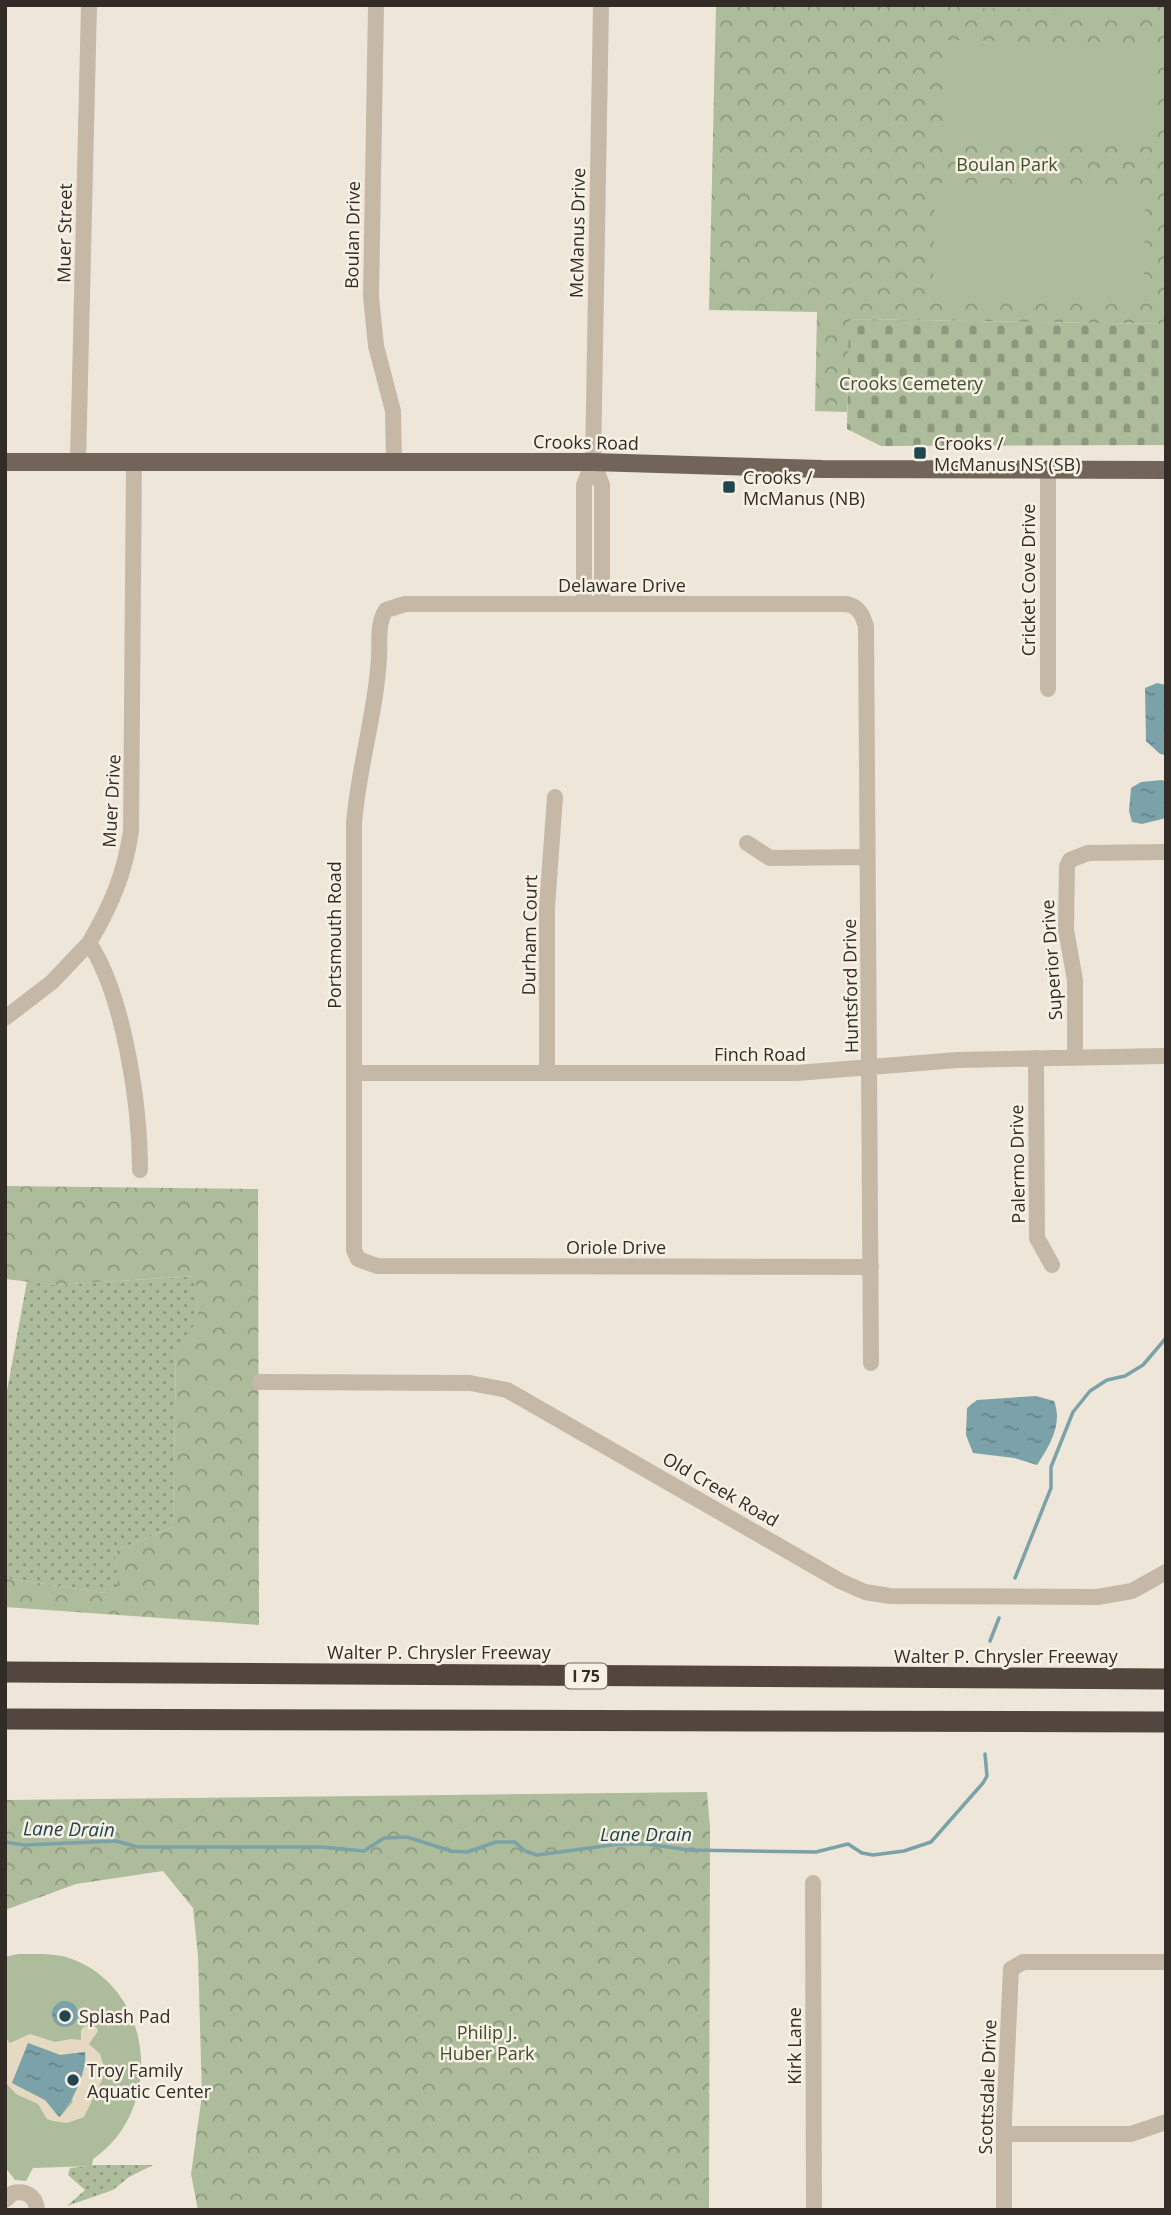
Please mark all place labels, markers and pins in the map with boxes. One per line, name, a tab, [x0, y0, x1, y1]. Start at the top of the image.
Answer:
place label: Crooks / McManus NS (SB)	[934, 431, 1081, 476]
marker: Crooks / McManus NS (SB)	[912, 445, 928, 461]
place label: Crooks / McManus (NB)	[743, 465, 865, 510]
marker: Crooks / McManus (NB)	[721, 479, 737, 495]
place label: Splash Pad	[79, 2004, 171, 2028]
marker: Splash Pad	[57, 2008, 73, 2024]
place label: Troy Family Aquatic Center	[87, 2058, 212, 2103]
marker: Troy Family Aquatic Center	[65, 2072, 81, 2088]

